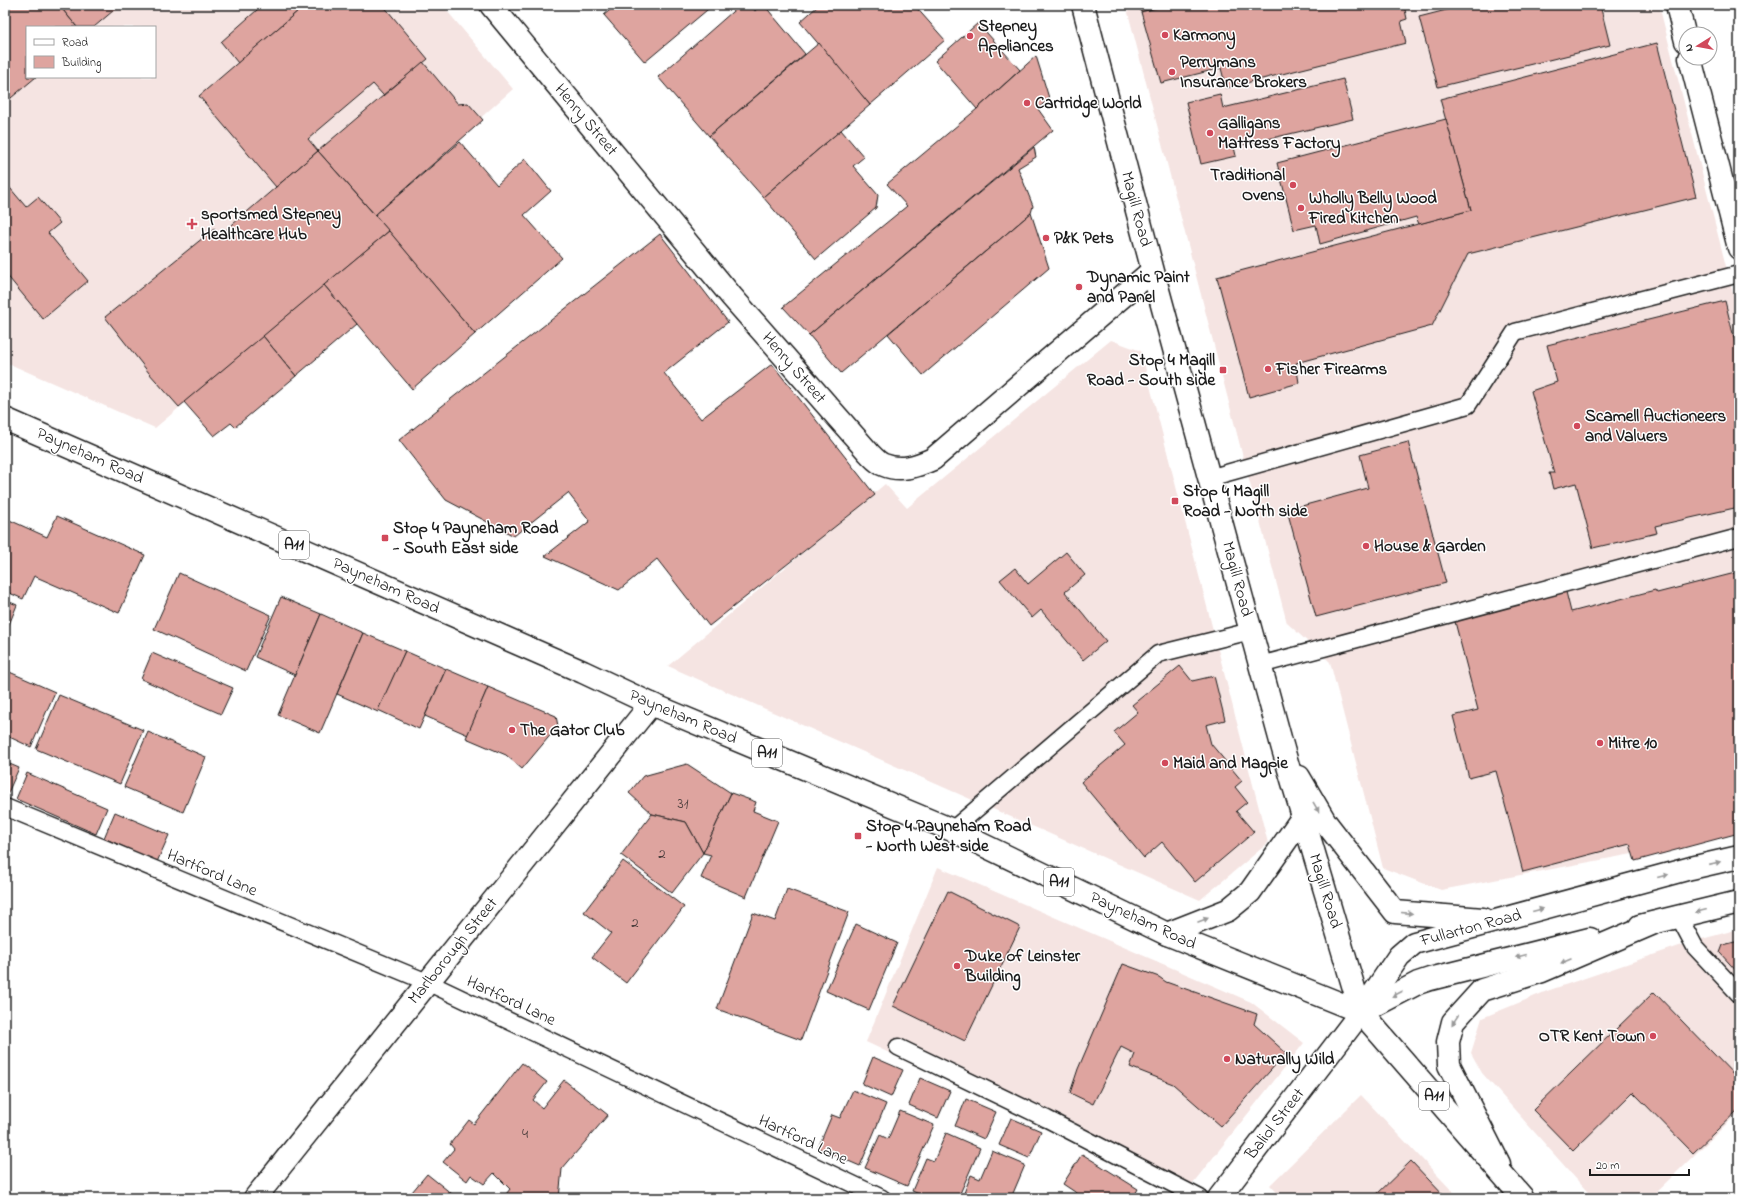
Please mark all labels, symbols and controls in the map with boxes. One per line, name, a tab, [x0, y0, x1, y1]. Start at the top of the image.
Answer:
place label: Stepney Appliances	[978, 14, 1054, 59]
place label: Karmony	[1173, 23, 1236, 50]
legend	[26, 26, 156, 78]
north arrow	[1678, 26, 1718, 66]
marker: Karmony	[1160, 30, 1170, 40]
marker: Stepney Appliances	[965, 31, 975, 41]
text: Road	[62, 34, 88, 52]
text: N	[1681, 43, 1698, 53]
place label: Perrymans Insurance Brokers	[1180, 50, 1307, 95]
text: Building	[61, 54, 101, 73]
marker: Perrymans Insurance Brokers	[1167, 67, 1177, 77]
street label: Henry Street	[547, 78, 624, 162]
place label: Cartridge World	[1035, 91, 1142, 118]
marker: Cartridge World	[1022, 98, 1032, 108]
place label: Galligans Mattress Factory	[1218, 111, 1341, 158]
marker: Galligans Mattress Factory	[1205, 128, 1215, 138]
place label: Traditional Ovens	[1210, 163, 1285, 208]
street label: Magill Road	[1112, 169, 1158, 250]
marker: Traditional Ovens	[1288, 180, 1298, 190]
place label: Wholly Belly Wood Fired Kitchen	[1308, 186, 1437, 231]
place label: sportsmed Stepney Healthcare Hub	[201, 202, 341, 247]
marker: Wholly Belly Wood Fired Kitchen	[1296, 203, 1306, 213]
marker: sportsmed Stepney Healthcare Hub	[186, 218, 198, 230]
place label: P&K Pets	[1054, 226, 1114, 251]
marker: P&K Pets	[1041, 233, 1051, 243]
place label: Dynamic Paint and Panel	[1086, 265, 1190, 310]
marker: Dynamic Paint and Panel	[1074, 282, 1084, 292]
street label: Henry Street	[755, 327, 832, 410]
place label: Stop 4 Magill Road - South side	[1087, 348, 1216, 393]
place label: Fisher Firearms	[1275, 357, 1388, 382]
marker: Fisher Firearms	[1263, 364, 1273, 374]
marker: Stop 4 Magill Road - South side	[1218, 365, 1228, 375]
place label: Scamell Auctioneers and Valuers	[1585, 404, 1727, 449]
street label: Payneham Road	[32, 421, 148, 492]
marker: Scamell Auctioneers and Valuers	[1572, 421, 1582, 431]
place label: Stop 4 Magill Road - North side	[1183, 479, 1309, 524]
marker: Stop 4 Magill Road - North side	[1170, 496, 1180, 506]
place label: Stop 4 Payneham Road - South East side	[392, 516, 559, 561]
road number: A11	[279, 531, 309, 559]
marker: Stop 4 Payneham Road - South East side	[380, 533, 390, 543]
place label: House & Garden	[1374, 534, 1486, 559]
street label: Magill Road	[1213, 539, 1259, 620]
marker: House & Garden	[1361, 541, 1371, 551]
street label: Payneham Road	[328, 551, 444, 622]
street label: Payneham Road	[625, 683, 741, 752]
place label: The Gator Club	[520, 718, 624, 743]
marker: The Gator Club	[507, 725, 517, 735]
place label: Mitre 10	[1608, 731, 1658, 756]
marker: Mitre 10	[1595, 738, 1605, 748]
road number: A11	[752, 739, 782, 767]
place label: Maid and Magpie	[1173, 751, 1289, 778]
marker: Maid and Magpie	[1160, 758, 1170, 768]
house number: 31	[678, 793, 689, 815]
one-way arrow	[1313, 801, 1320, 813]
place label: Stop 4 Payneham Road - North West side	[865, 814, 1032, 859]
marker: Stop 4 Payneham Road - North West side	[853, 831, 863, 841]
street label: Hartford Lane	[163, 843, 262, 903]
house number: 2	[658, 843, 666, 865]
street label: Magill Road	[1300, 850, 1348, 933]
one-way arrow	[1709, 860, 1721, 866]
road number: A11	[1044, 868, 1074, 896]
one-way arrow	[1657, 873, 1669, 879]
street label: Payneham Road	[1085, 885, 1201, 958]
street label: Marlborough Street	[402, 892, 506, 1011]
street label: Fullarton Road	[1417, 902, 1525, 954]
one-way arrow	[1532, 907, 1544, 913]
one-way arrow	[1401, 909, 1413, 916]
one-way arrow	[1695, 909, 1707, 915]
house number: 2	[631, 912, 639, 934]
one-way arrow	[1198, 916, 1210, 922]
place label: Duke of Leinster Building	[964, 944, 1081, 991]
one-way arrow	[1514, 953, 1526, 959]
one-way arrow	[1560, 958, 1572, 964]
marker: Duke of Leinster Building	[952, 961, 962, 971]
street label: Hartford Lane	[462, 969, 560, 1033]
one-way arrow	[1391, 991, 1403, 997]
one-way arrow	[1452, 1015, 1459, 1026]
place label: OTR Kent Town	[1539, 1024, 1646, 1049]
marker: OTR Kent Town	[1648, 1031, 1658, 1041]
place label: Naturally Wild	[1235, 1047, 1335, 1074]
marker: Naturally Wild	[1222, 1054, 1232, 1064]
road number: A11	[1419, 1082, 1449, 1110]
street label: Baliol Street	[1238, 1083, 1311, 1166]
street label: Hartford Lane	[754, 1108, 852, 1172]
house number: 4	[522, 1123, 528, 1145]
scale bar	[1590, 1151, 1689, 1177]
text: 20 m	[1596, 1157, 1619, 1175]

